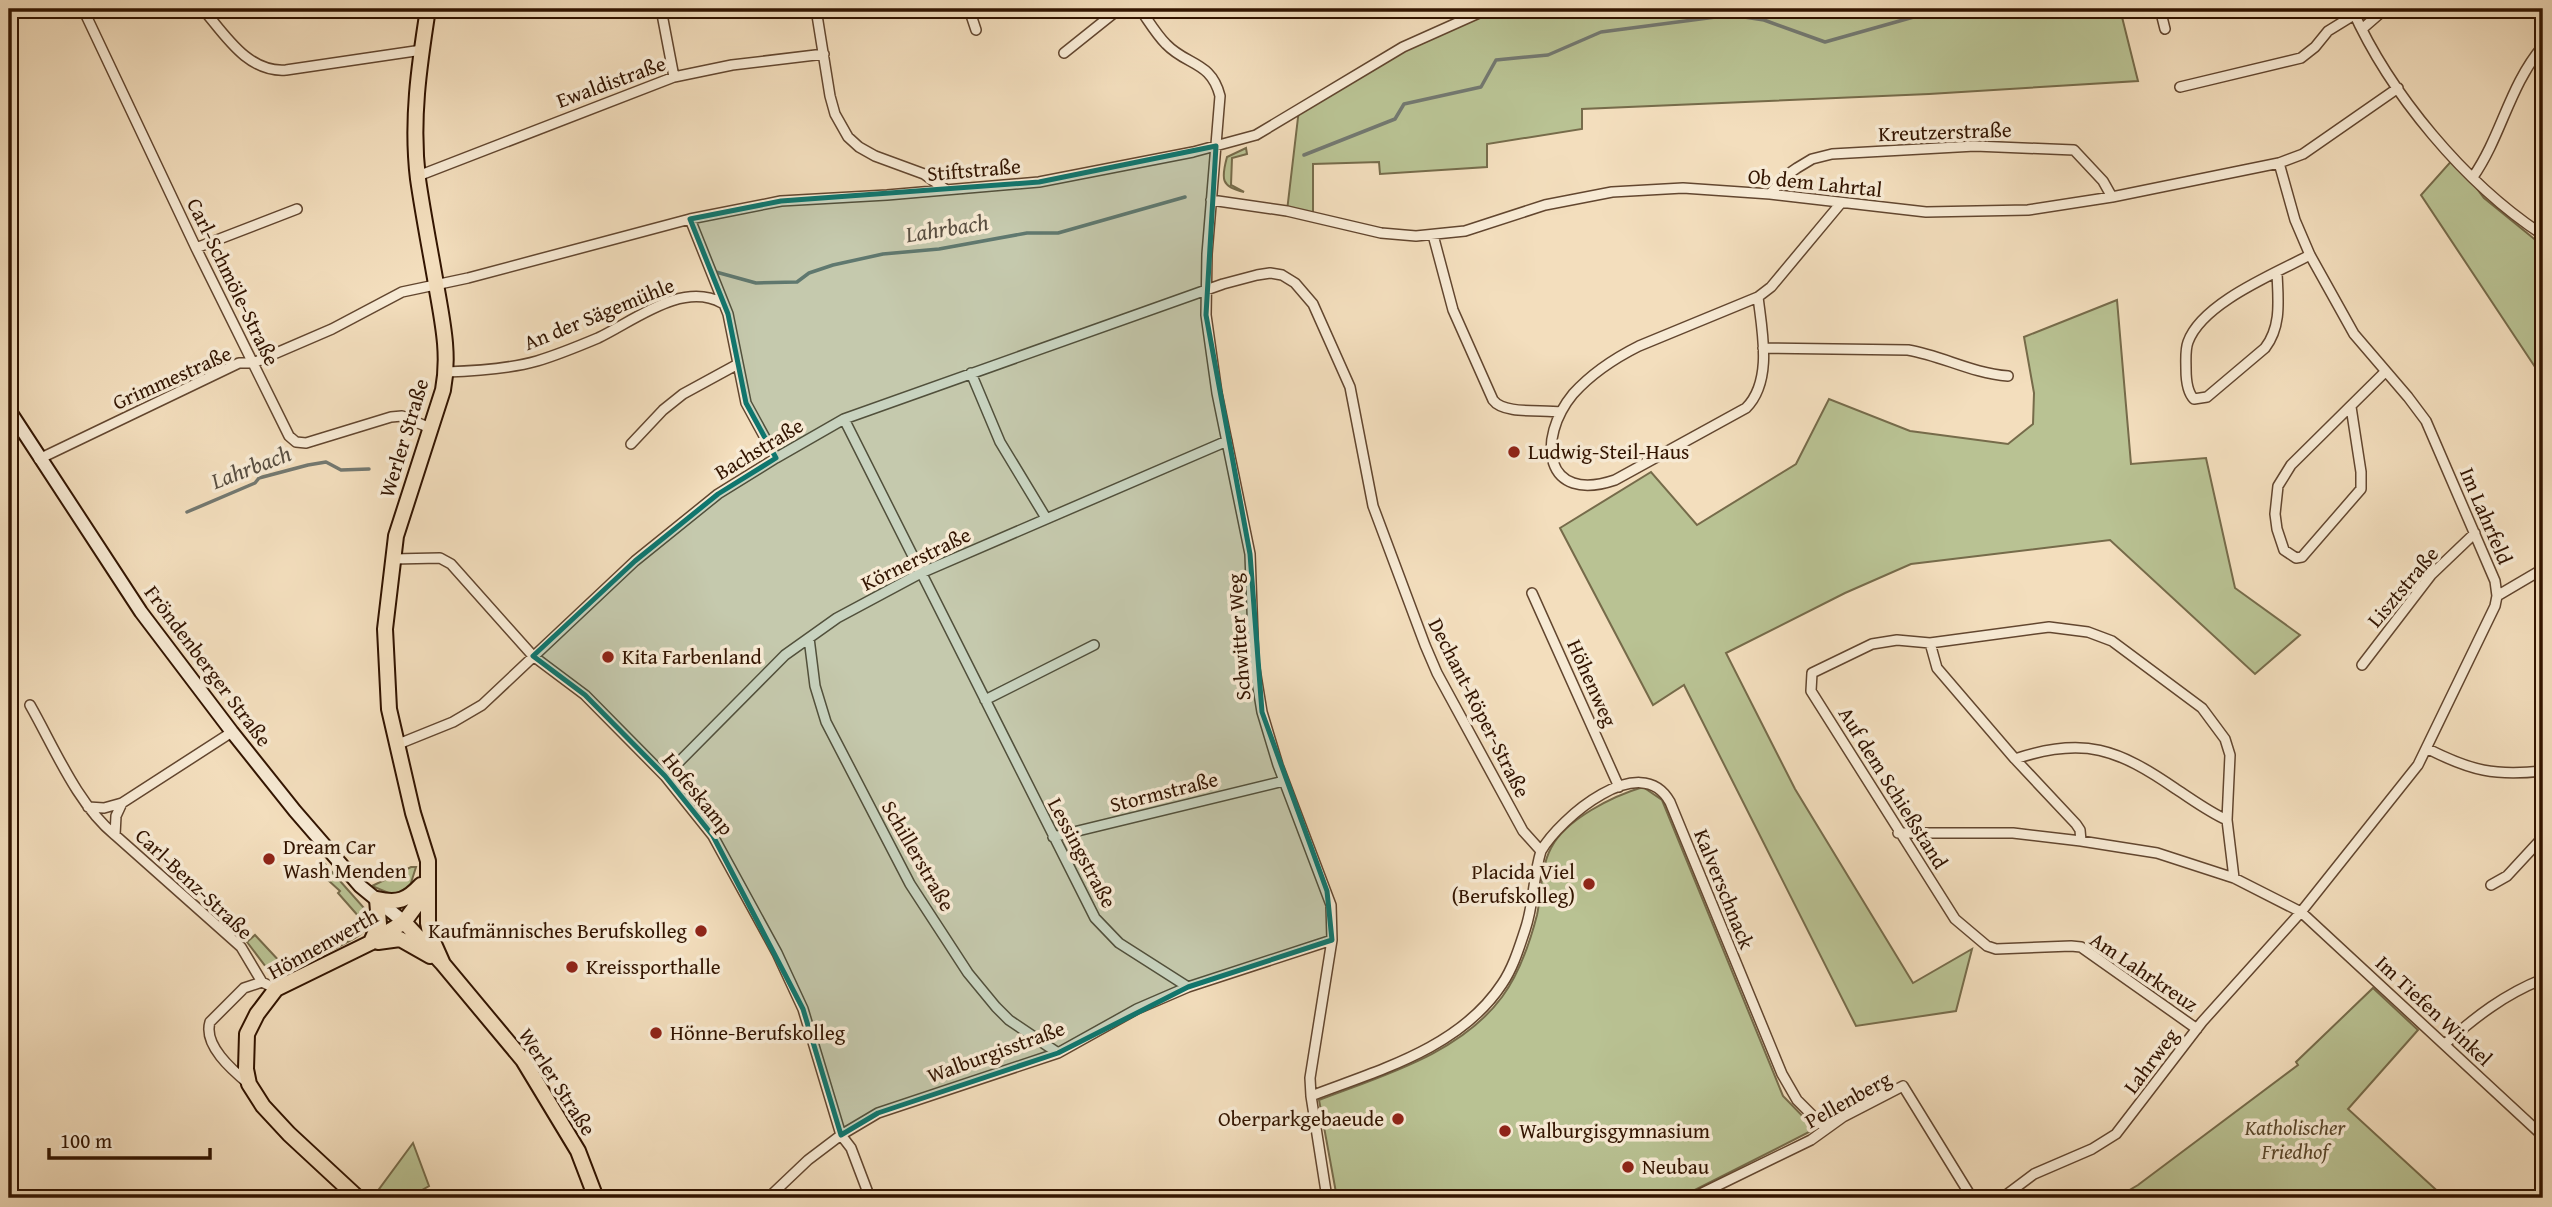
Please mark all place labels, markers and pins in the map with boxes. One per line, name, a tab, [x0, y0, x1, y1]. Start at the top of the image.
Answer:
place label: Ludwig-Steil-Haus	[1528, 436, 1689, 467]
marker: Ludwig-Steil-Haus	[1506, 444, 1522, 460]
place label: Kita Farbenland	[622, 641, 762, 672]
marker: Kita Farbenland	[600, 649, 616, 665]
place label: Dream Car Wash Menden	[283, 831, 407, 886]
marker: Dream Car Wash Menden	[261, 851, 277, 867]
place label: Placida Viel (Berufskolleg)	[1452, 856, 1575, 911]
marker: Placida Viel (Berufskolleg)	[1581, 876, 1597, 892]
place label: Kaufmännisches Berufskolleg	[428, 915, 688, 946]
marker: Kaufmännisches Berufskolleg	[693, 923, 709, 939]
place label: Kreissporthalle	[586, 951, 721, 982]
marker: Kreissporthalle	[564, 959, 580, 975]
place label: Hönne-Berufskolleg	[670, 1017, 846, 1048]
marker: Hönne-Berufskolleg	[648, 1025, 664, 1041]
place label: Oberparkgebaeude	[1218, 1103, 1384, 1134]
marker: Oberparkgebaeude	[1390, 1111, 1406, 1127]
place label: Walburgisgymnasium	[1519, 1115, 1710, 1146]
marker: Walburgisgymnasium	[1497, 1123, 1513, 1139]
place label: Neubau	[1642, 1151, 1710, 1182]
marker: Neubau	[1620, 1159, 1636, 1175]

